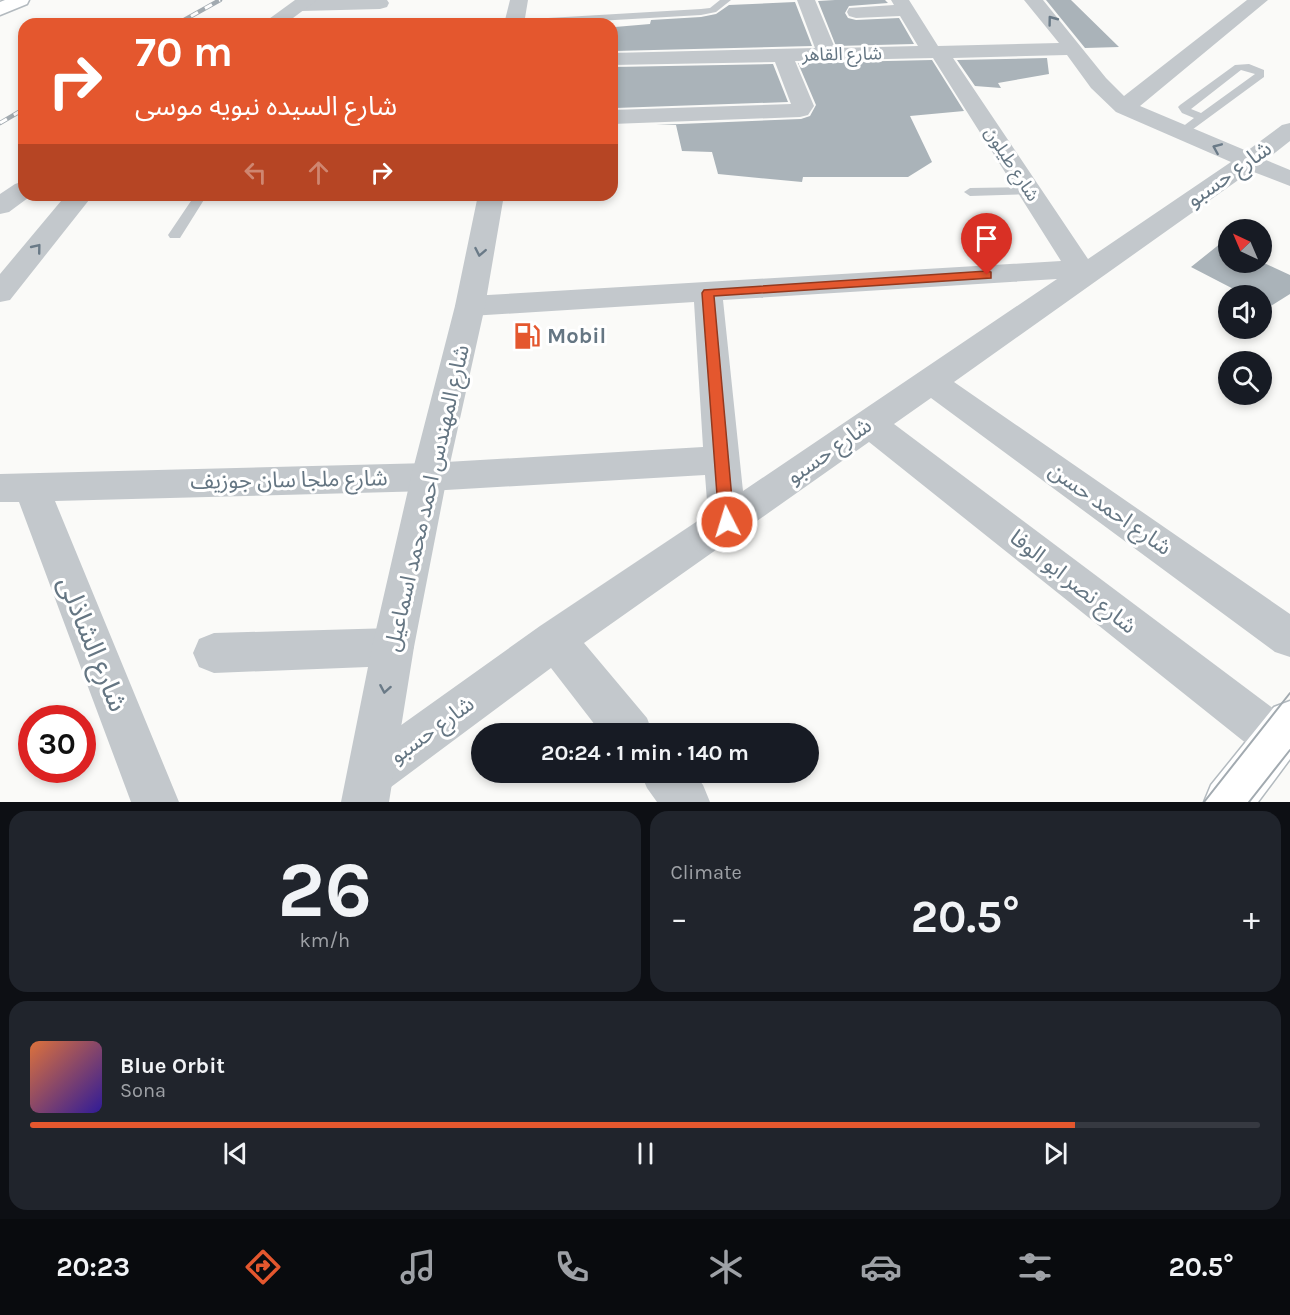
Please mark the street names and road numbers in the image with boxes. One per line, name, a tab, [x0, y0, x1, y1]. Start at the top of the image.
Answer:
street label: شارع القاهر	[801, 42, 882, 69]
street label: شارع طيلون	[977, 123, 1044, 207]
street label: شارع حسبو	[1182, 135, 1278, 215]
street label: شارع المهندس احمد محمد اسماعيل	[379, 342, 478, 655]
street label: شارع حسبو	[782, 412, 878, 492]
street label: شارع احمد حسن	[1042, 457, 1176, 563]
street label: شارع ملجا سان جوزيف	[190, 465, 388, 498]
street label: شارع نصر ابو الوفا	[1003, 525, 1141, 642]
street label: شارع الشاذلى	[48, 572, 135, 718]
street label: شارع حسبو	[385, 691, 481, 772]

